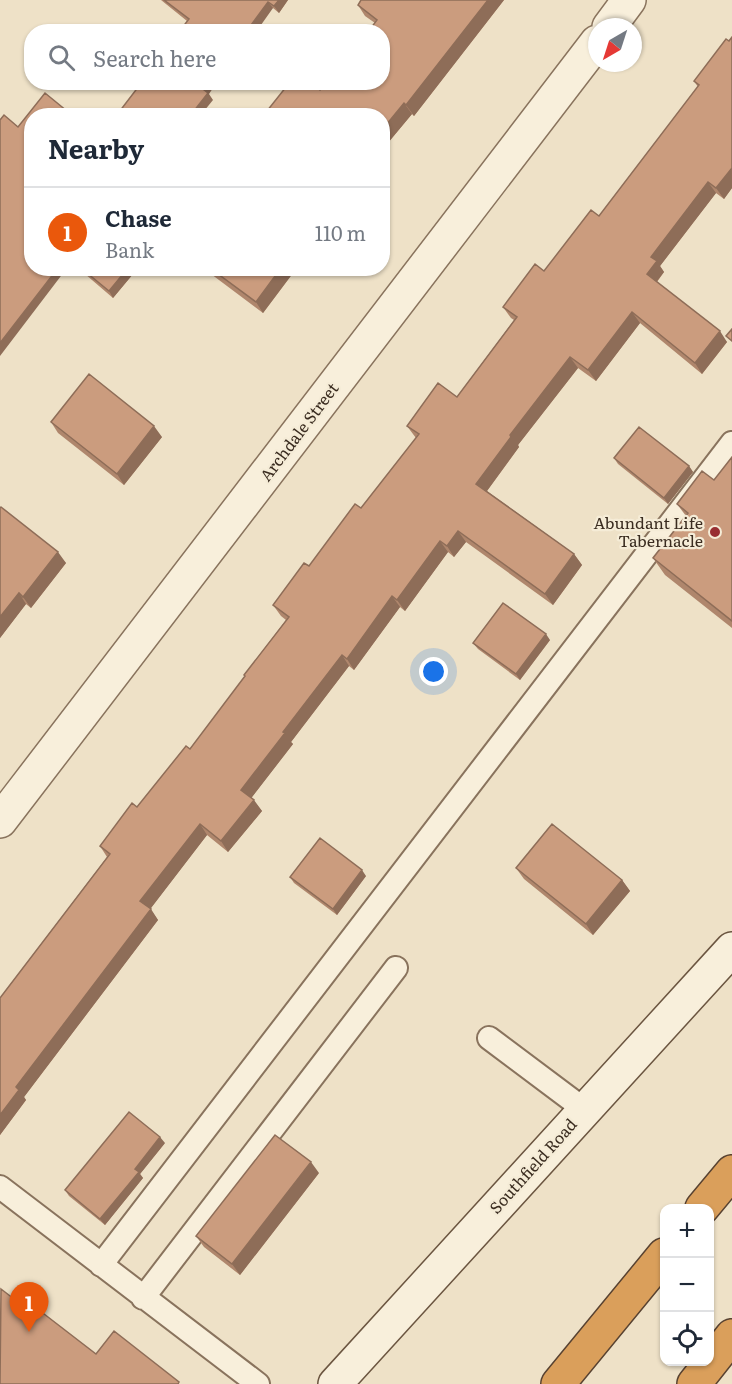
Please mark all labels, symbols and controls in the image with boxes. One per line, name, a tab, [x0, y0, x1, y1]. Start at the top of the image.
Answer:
north arrow	[588, 18, 642, 72]
search box	[24, 24, 390, 90]
icon: search	[45, 41, 78, 74]
text: Search here	[93, 41, 216, 74]
text: Nearby	[48, 128, 144, 167]
text: Chase	[105, 201, 172, 234]
text: 1	[63, 217, 72, 247]
text: 110 m	[315, 217, 366, 247]
text: Bank	[105, 234, 154, 264]
street label: Archdale Street	[253, 377, 344, 486]
place label: Abundant Life Tabernacle	[593, 510, 703, 552]
marker: Abundant Life Tabernacle	[708, 525, 722, 539]
your location	[419, 657, 448, 686]
street label: Southfield Road	[483, 1112, 582, 1218]
map controls	[660, 1204, 714, 1366]
button: +	[660, 1204, 714, 1258]
button: −	[660, 1258, 714, 1312]
pin: 1	[9, 1282, 48, 1332]
button: locate	[660, 1312, 714, 1366]

